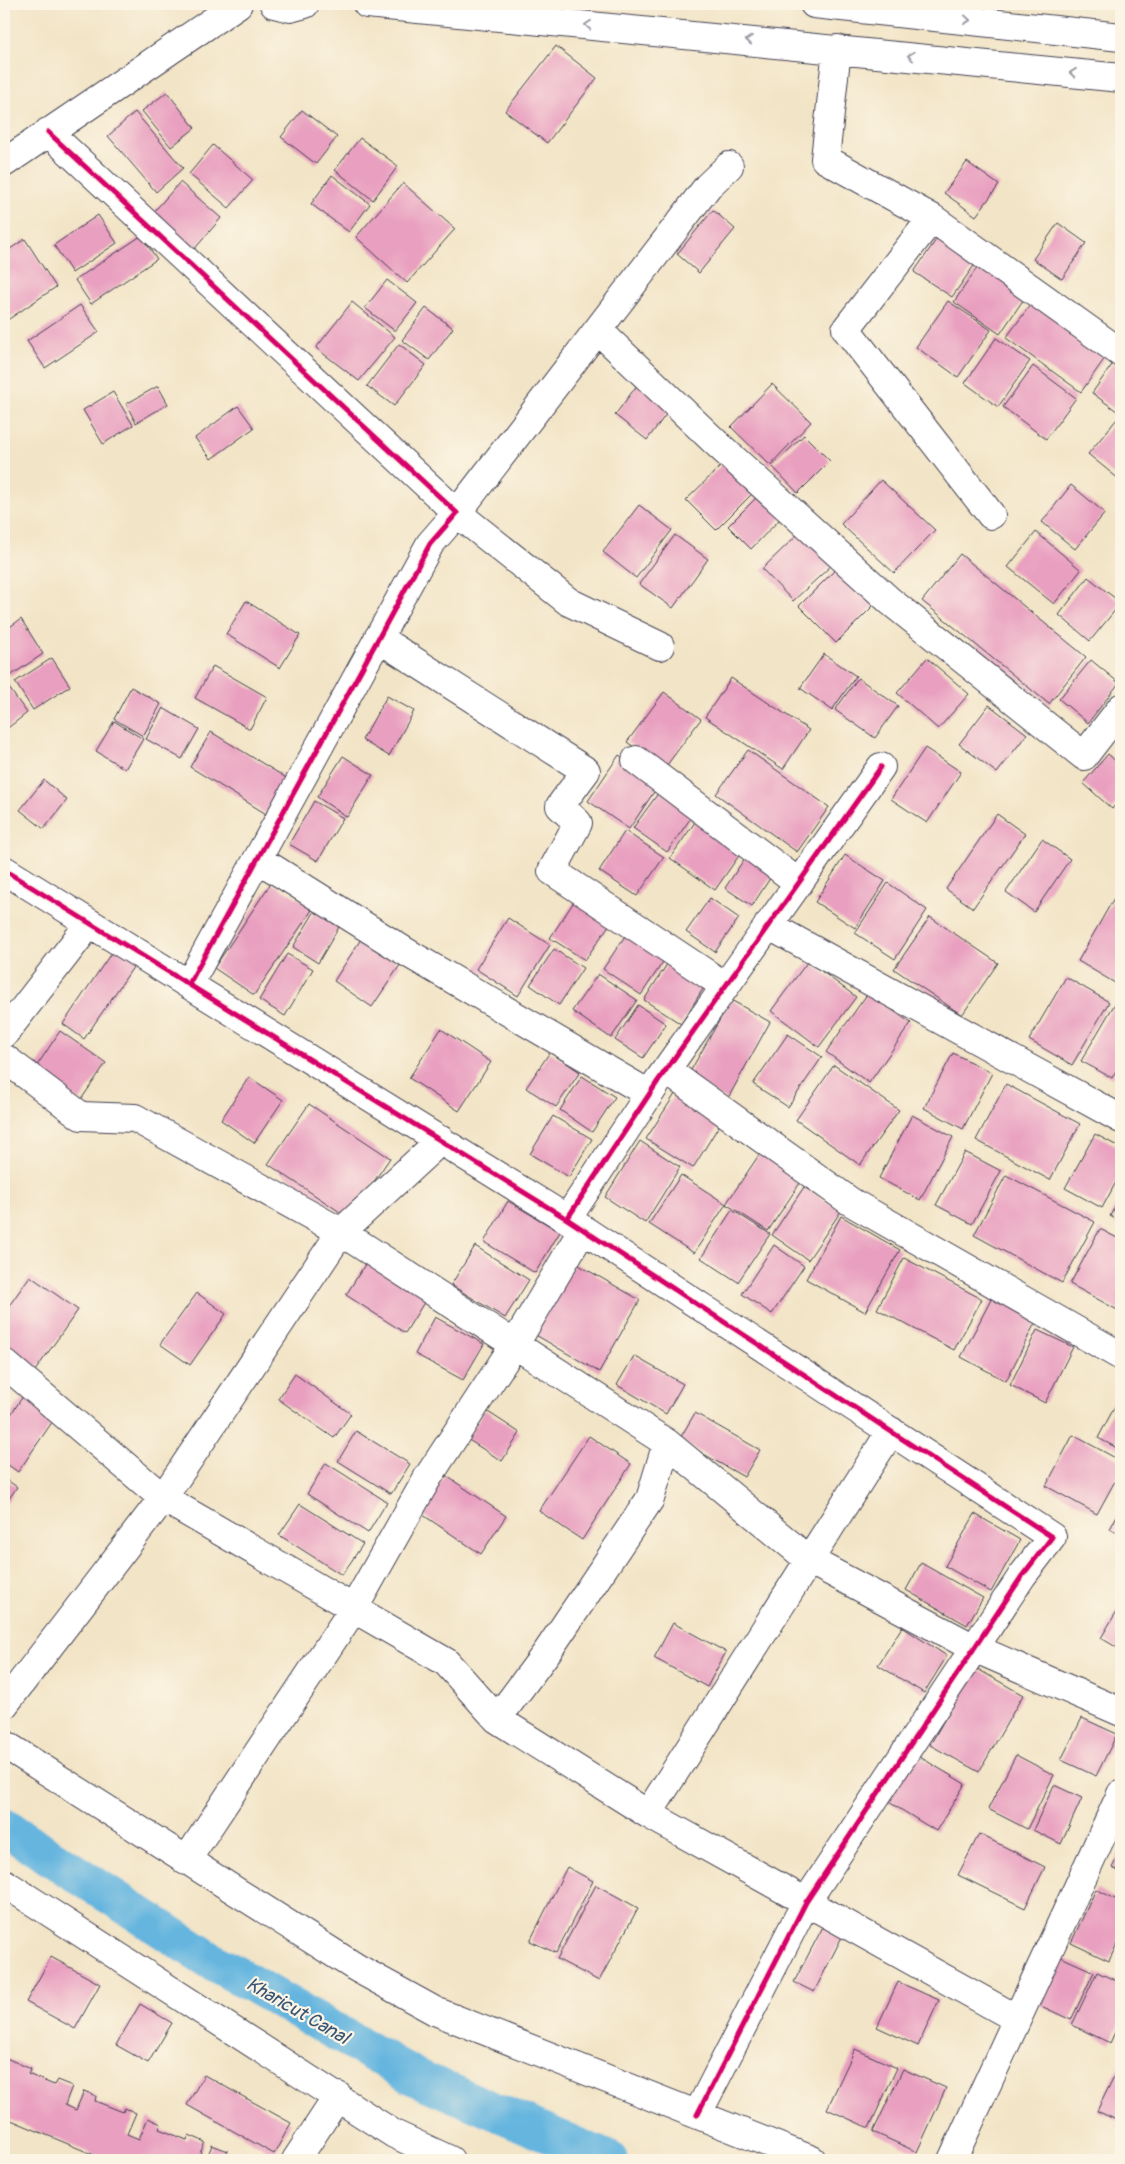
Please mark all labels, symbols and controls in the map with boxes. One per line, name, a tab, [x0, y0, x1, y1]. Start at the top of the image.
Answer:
one-way arrow	[963, 14, 971, 25]
one-way arrow	[583, 20, 591, 31]
one-way arrow	[745, 35, 753, 46]
one-way arrow	[907, 51, 915, 62]
one-way arrow	[1068, 68, 1076, 79]
water label: Kharicut Canal	[242, 1972, 355, 2051]

